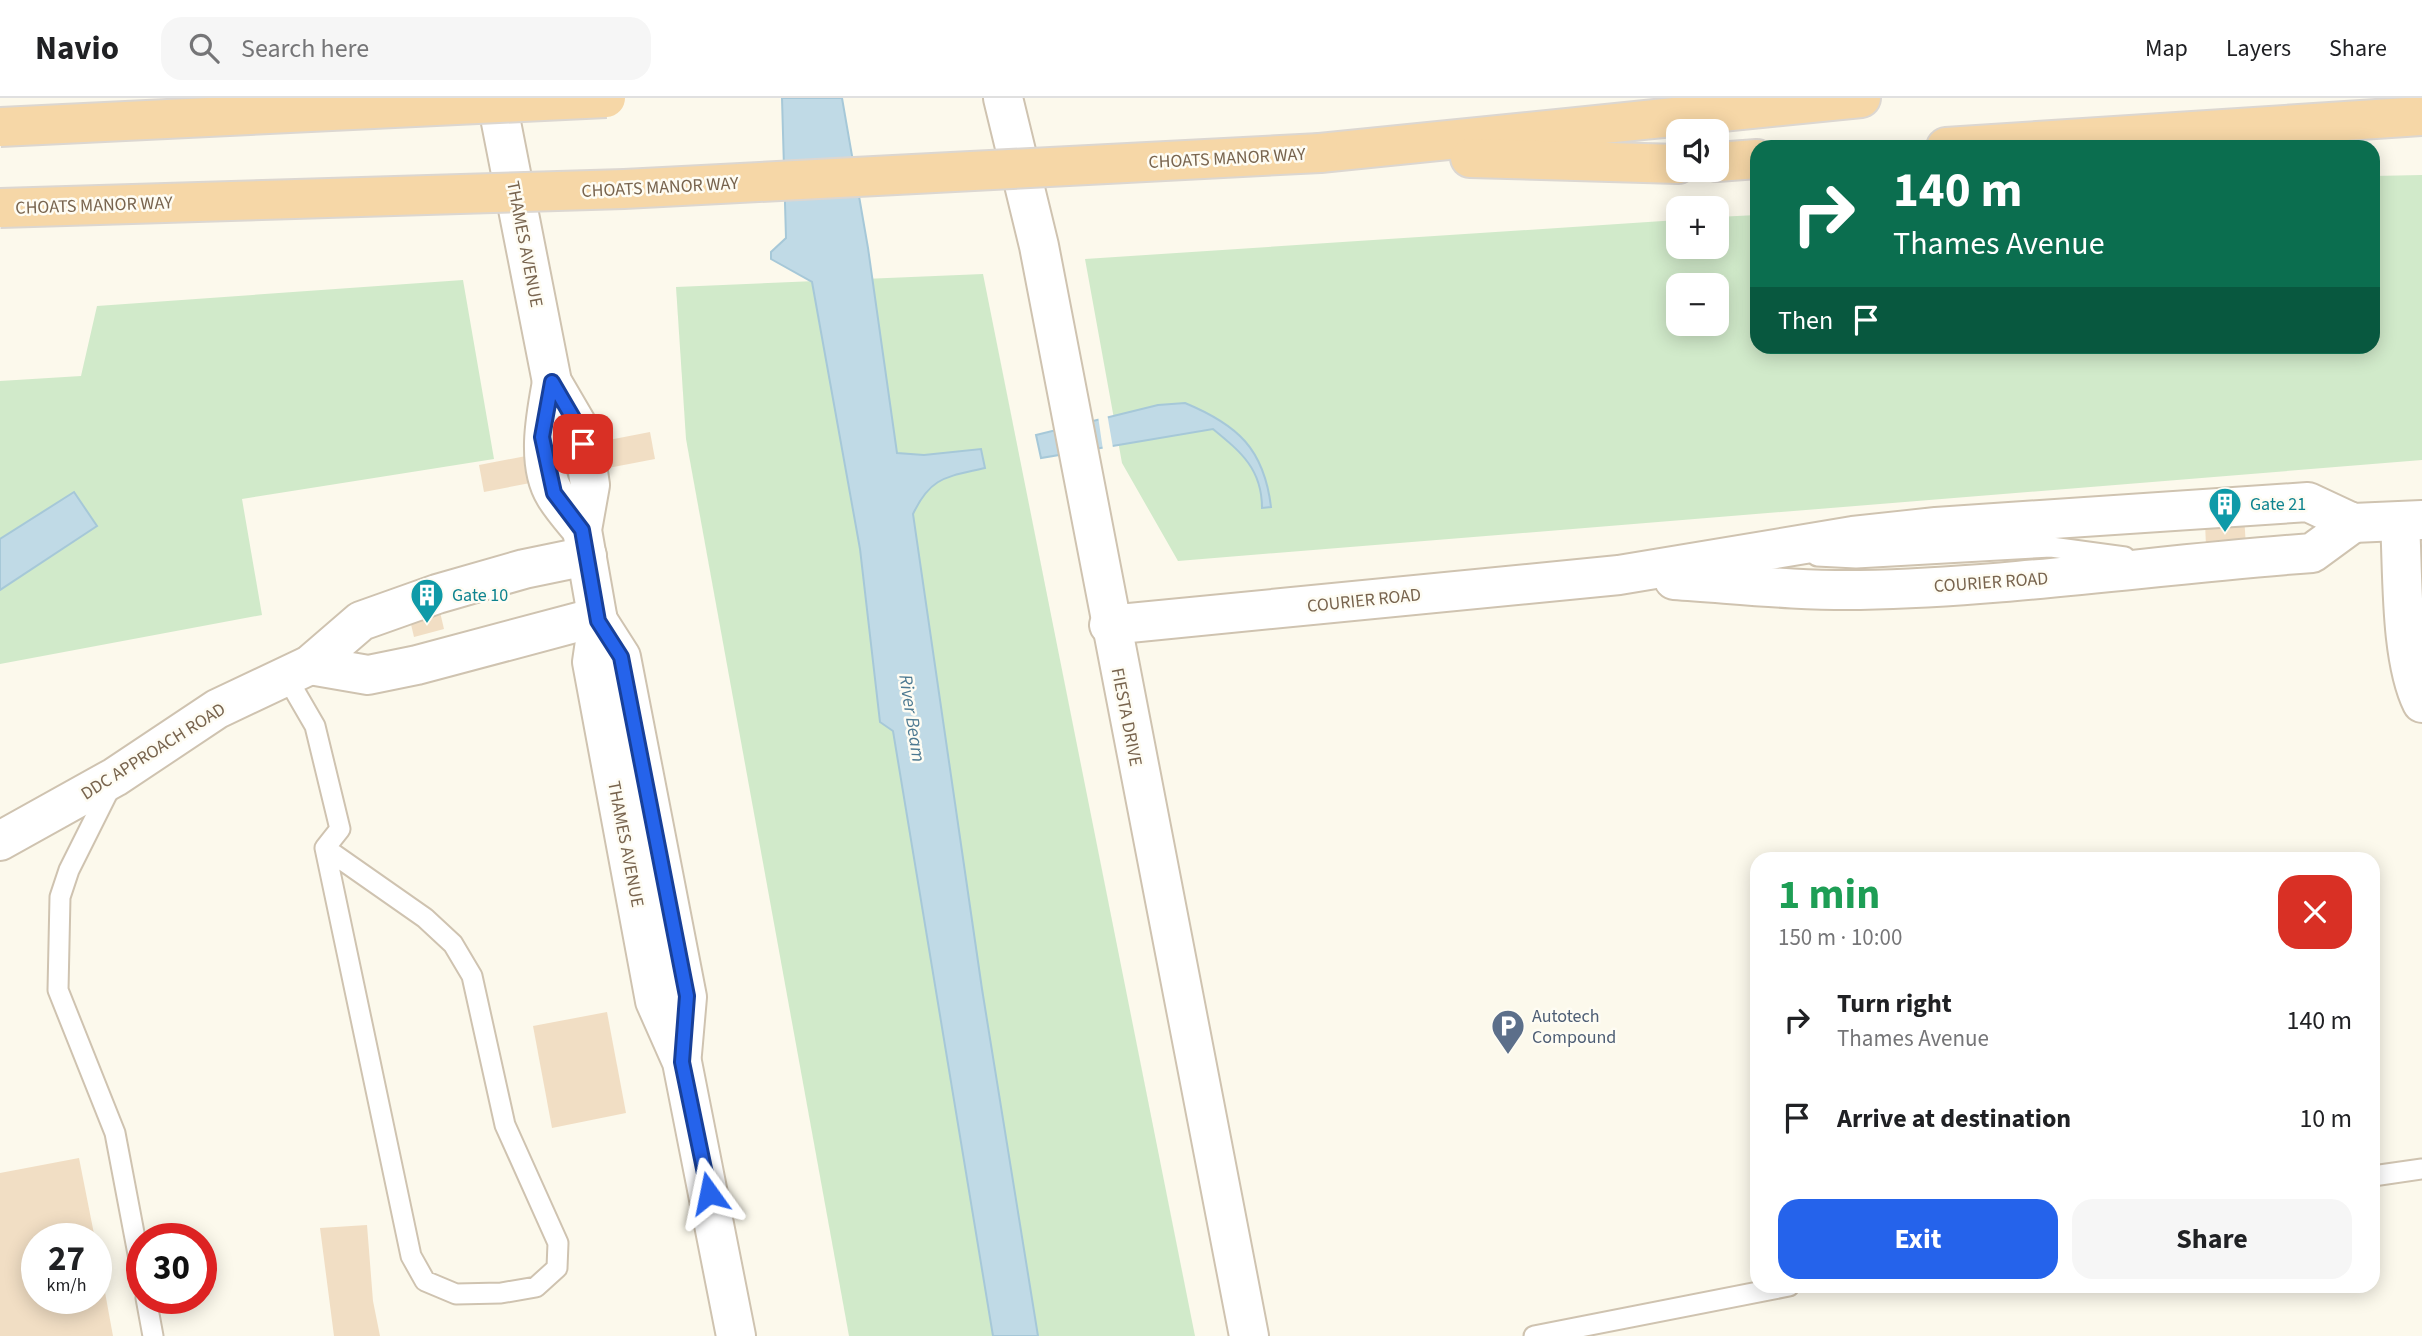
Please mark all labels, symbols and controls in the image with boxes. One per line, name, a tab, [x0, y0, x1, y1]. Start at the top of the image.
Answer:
search box	[161, 17, 651, 80]
text: Navio	[35, 25, 119, 72]
icon: search	[185, 29, 223, 67]
text: Search here	[241, 30, 369, 67]
text: Map	[2145, 31, 2188, 66]
text: Layers	[2226, 31, 2291, 66]
text: Share	[2329, 31, 2387, 66]
map controls	[1666, 119, 1729, 336]
button: sound	[1666, 119, 1729, 182]
street label: CHOATS MANOR WAY	[1148, 142, 1307, 175]
text: 140 m	[1893, 156, 2022, 226]
icon: right	[1778, 168, 1869, 259]
street label: CHOATS MANOR WAY	[581, 171, 740, 204]
street label: THAMES AVENUE	[500, 179, 549, 309]
street label: CHOATS MANOR WAY	[15, 190, 173, 221]
button: +	[1666, 196, 1729, 259]
text: Thames Avenue	[1893, 221, 2105, 267]
button: −	[1666, 273, 1729, 336]
icon: arrive	[1847, 301, 1885, 339]
text: Then	[1778, 302, 1833, 339]
pin	[553, 414, 613, 474]
icon: arrive	[564, 425, 602, 463]
building icon: Gate 21	[2206, 485, 2244, 534]
place label: Gate 21	[2250, 492, 2306, 517]
street label: COURIER ROAD	[1933, 566, 2049, 599]
building icon: Gate 10	[408, 576, 446, 625]
street label: COURIER ROAD	[1306, 582, 1422, 619]
place label: Gate 10	[452, 583, 508, 608]
street label: FIESTA DRIVE	[1105, 666, 1148, 768]
water label: River Beam	[891, 673, 932, 764]
street label: DDC APPROACH ROAD	[76, 697, 230, 806]
street label: THAMES AVENUE	[601, 779, 650, 909]
text: 1 min	[1778, 865, 1880, 925]
button: close	[2278, 875, 2352, 949]
text: 150 m · 10:00	[1778, 921, 1902, 954]
text: Turn right	[1837, 985, 1952, 1022]
icon: right	[1778, 1001, 1816, 1039]
text: 140 m	[2286, 1002, 2352, 1039]
place label: Autotech Compound	[1532, 1004, 1616, 1050]
parking icon: Autotech Compound	[1489, 1007, 1527, 1056]
text: Thames Avenue	[1837, 1022, 1989, 1055]
icon: arrive	[1778, 1099, 1816, 1137]
text: Arrive at destination	[1837, 1100, 2071, 1137]
text: 10 m	[2299, 1100, 2352, 1137]
position arrow	[672, 1156, 746, 1230]
button: Exit	[1778, 1199, 2058, 1279]
button: Share	[2072, 1199, 2352, 1279]
speed limit sign: 30	[126, 1223, 217, 1314]
text: 27	[48, 1234, 85, 1284]
text: km/h	[47, 1273, 86, 1298]

